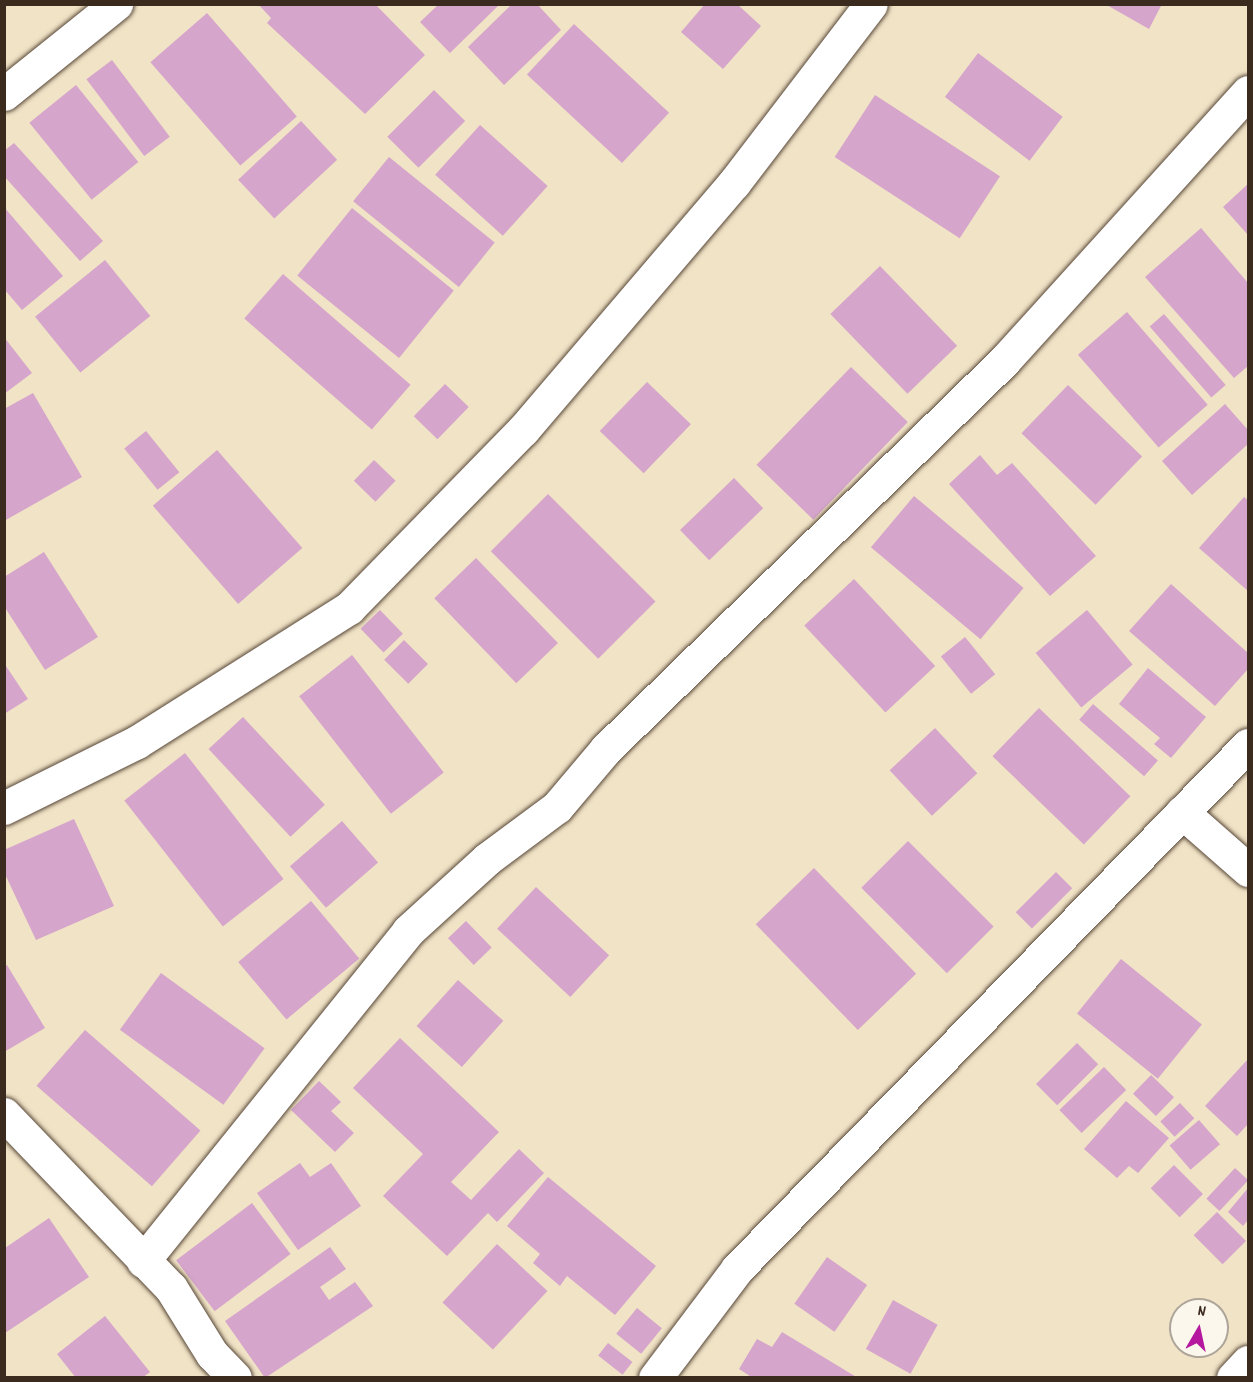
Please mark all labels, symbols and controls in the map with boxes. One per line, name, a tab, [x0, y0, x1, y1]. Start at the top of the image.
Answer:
north arrow	[1169, 1298, 1229, 1358]
text: N	[1196, 1300, 1207, 1324]

